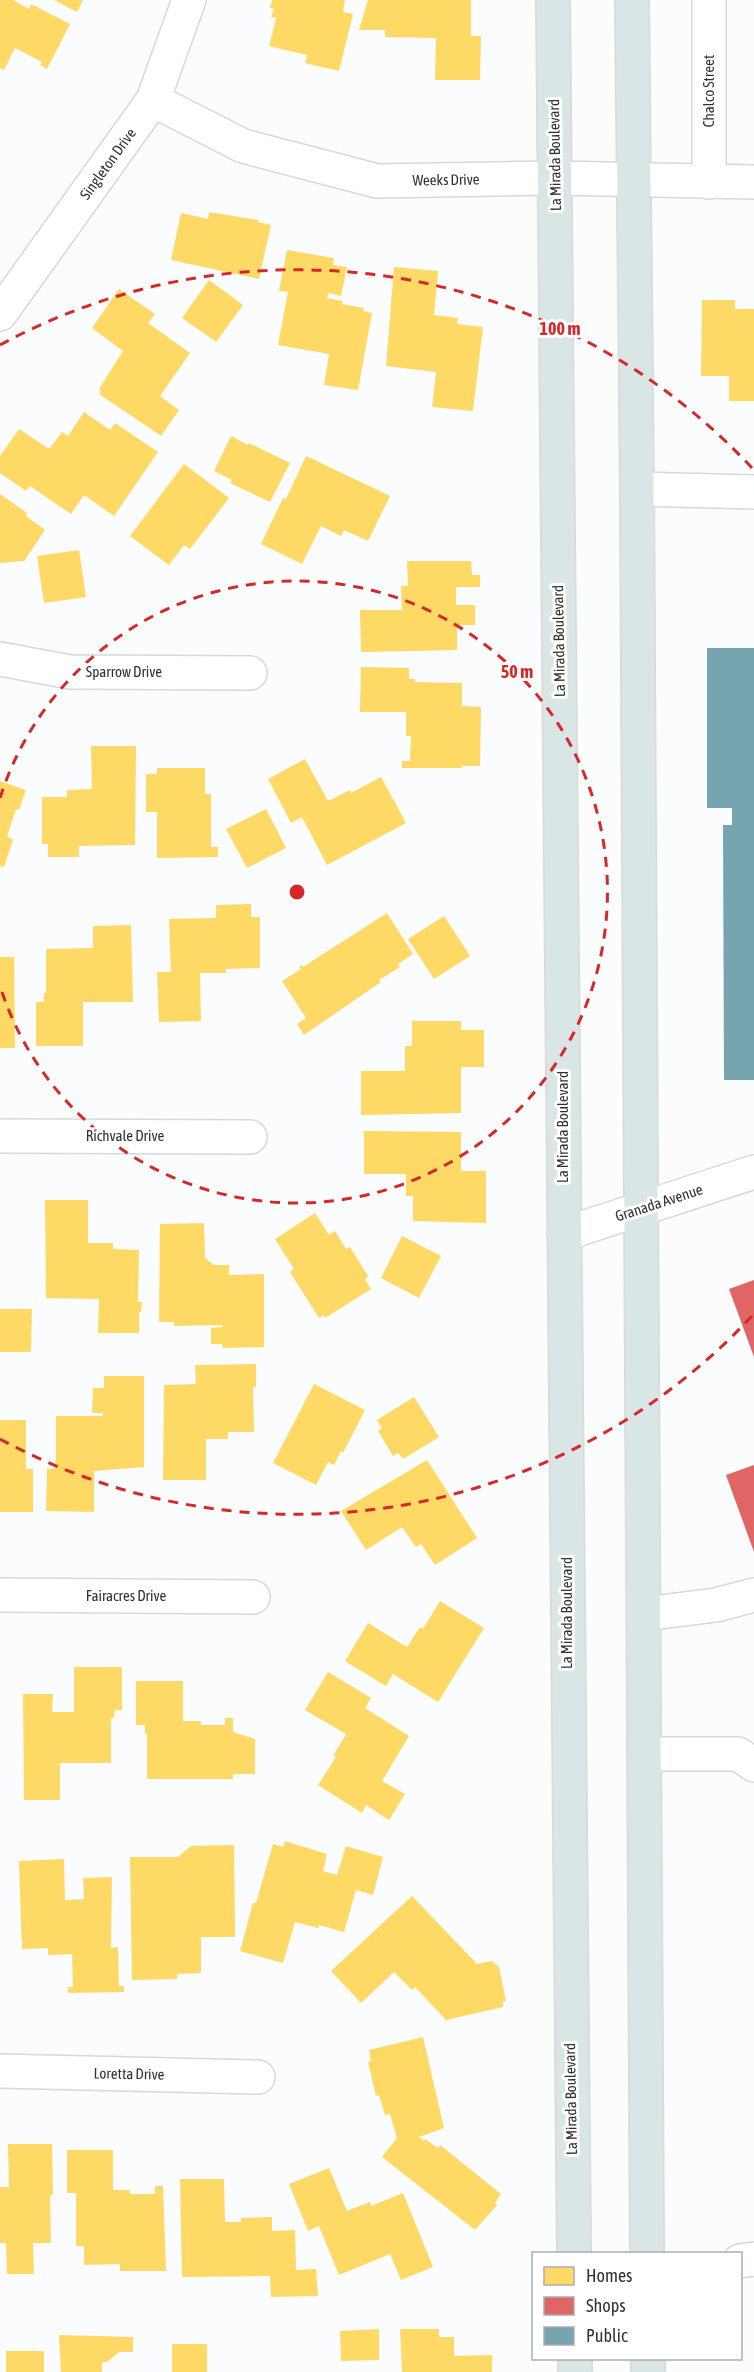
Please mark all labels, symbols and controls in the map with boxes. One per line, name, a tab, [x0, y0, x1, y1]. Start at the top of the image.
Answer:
street label: Chalco Street	[700, 55, 717, 127]
street label: La Mirada Boulevard	[545, 99, 564, 211]
street label: Singleton Drive	[76, 125, 139, 203]
street label: Weeks Drive	[412, 170, 480, 189]
text: 100 m	[540, 318, 580, 339]
street label: La Mirada Boulevard	[549, 585, 568, 697]
text: 50 m	[501, 661, 533, 682]
street label: Sparrow Drive	[86, 663, 162, 680]
centre of rings	[287, 882, 307, 902]
street label: La Mirada Boulevard	[554, 1071, 571, 1183]
street label: Richvale Drive	[86, 1127, 164, 1144]
street label: Granada Avenue	[613, 1180, 705, 1225]
street label: La Mirada Boulevard	[558, 1557, 575, 1669]
street label: Fairacres Drive	[86, 1587, 166, 1604]
street label: La Mirada Boulevard	[561, 2043, 580, 2155]
street label: Loretta Drive	[93, 2064, 165, 2083]
legend	[532, 2252, 742, 2360]
text: Homes	[586, 2265, 632, 2286]
text: Shops	[586, 2295, 626, 2316]
text: Public	[586, 2325, 628, 2346]

